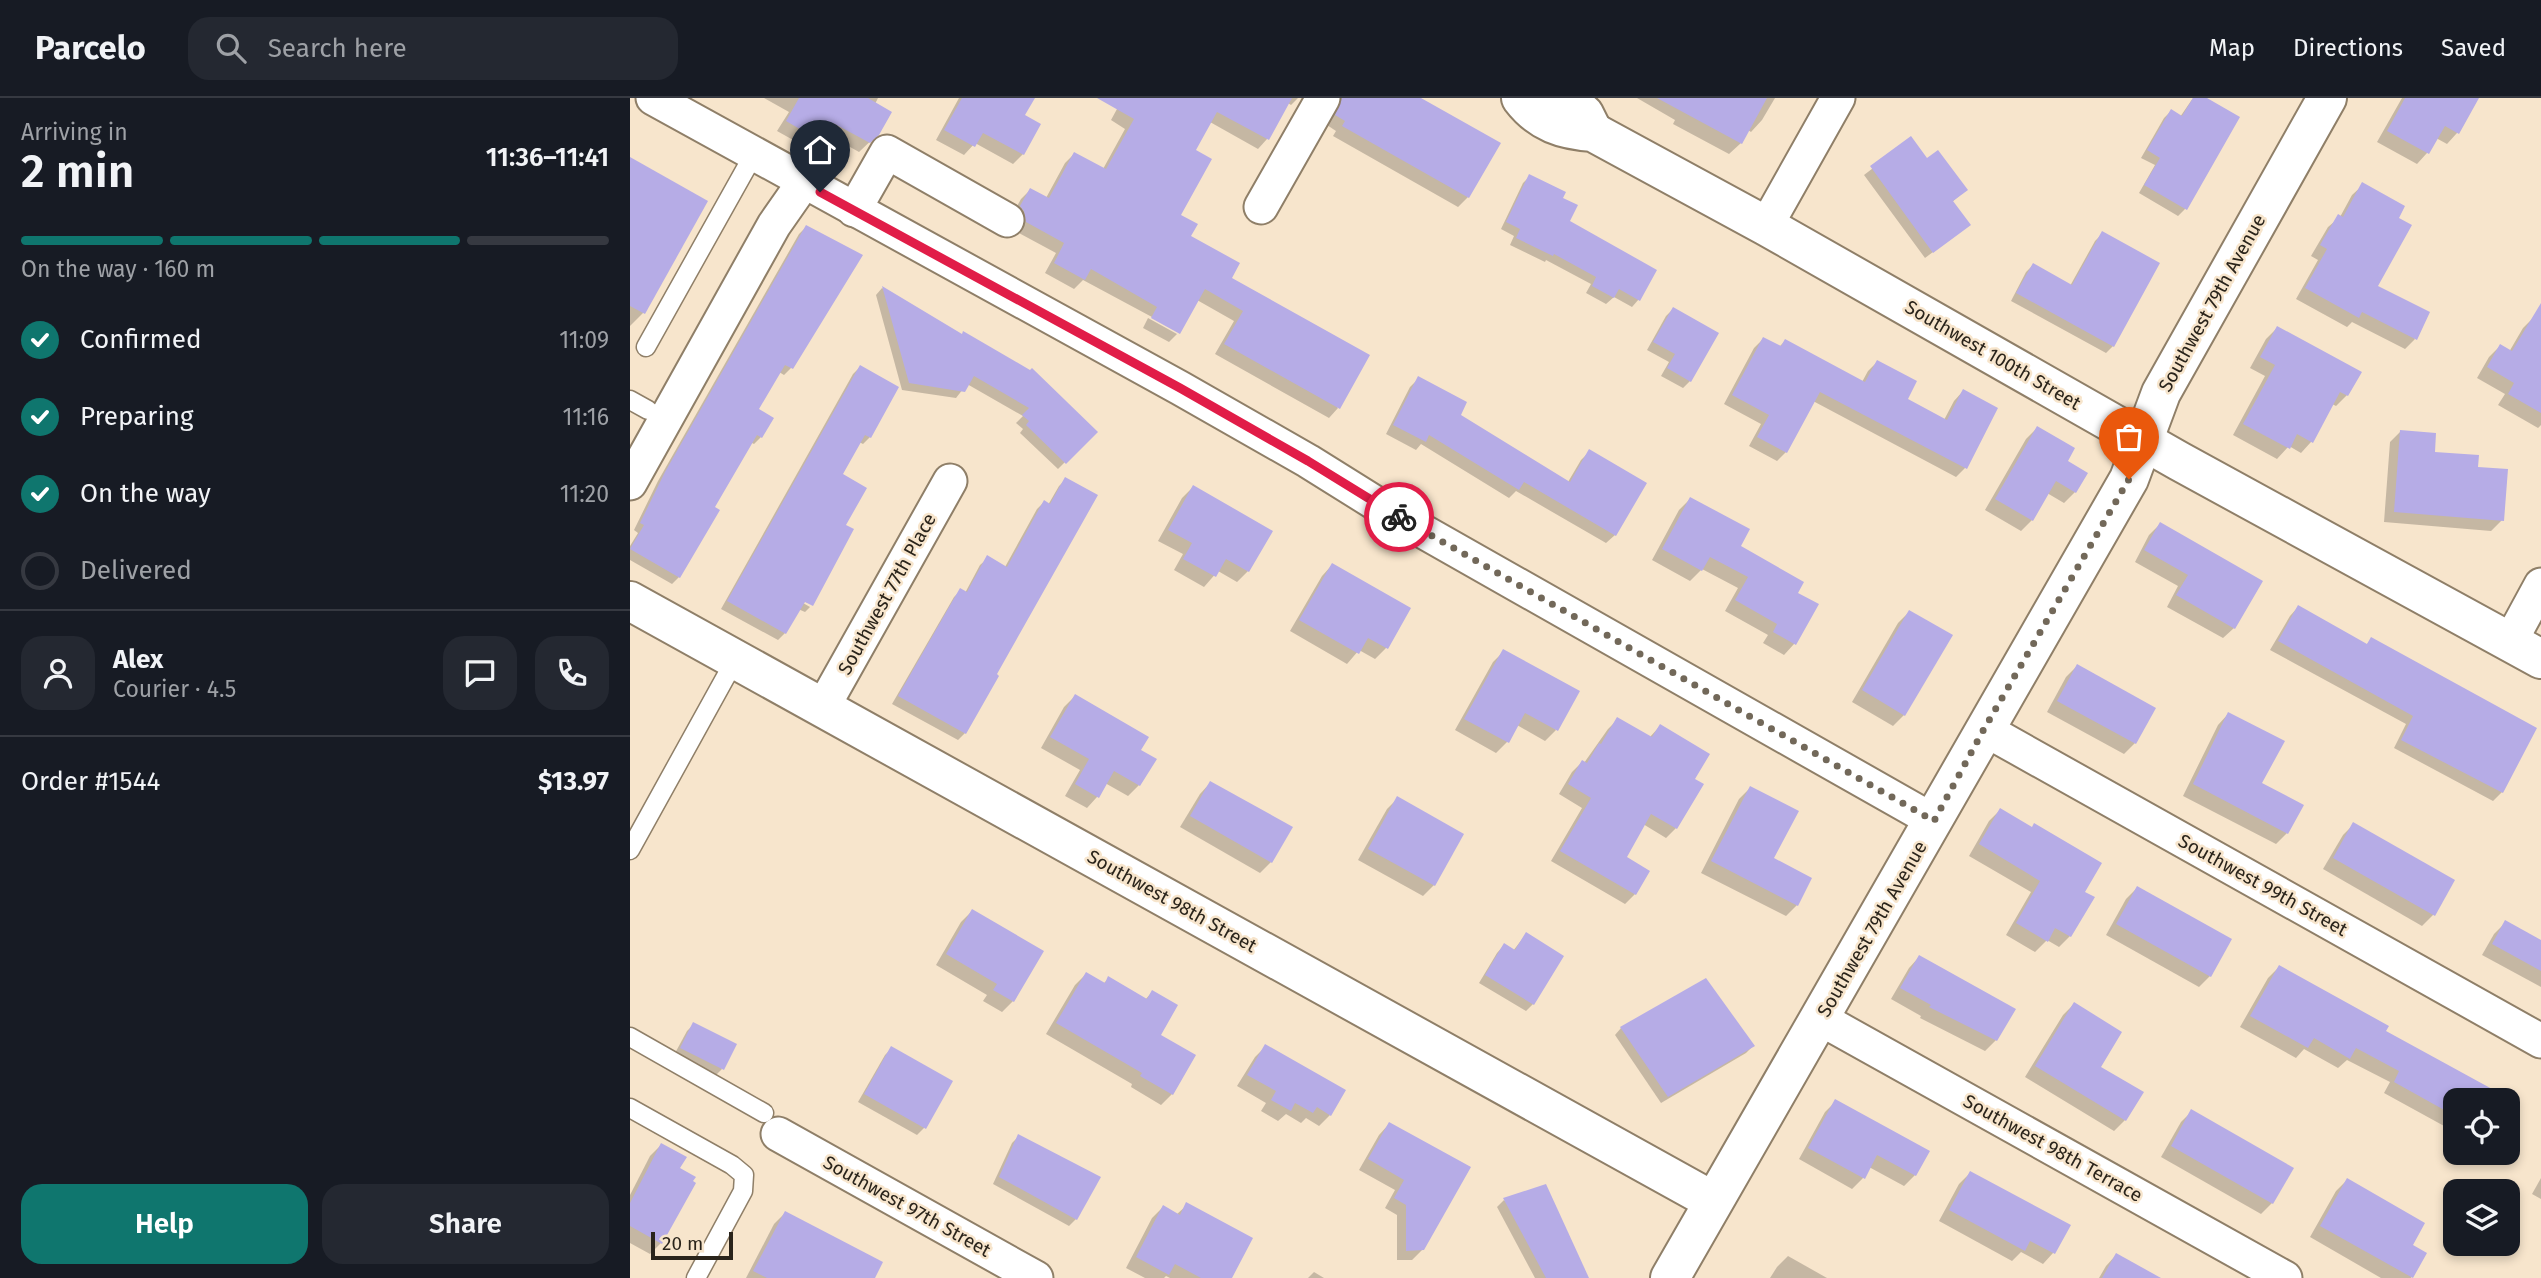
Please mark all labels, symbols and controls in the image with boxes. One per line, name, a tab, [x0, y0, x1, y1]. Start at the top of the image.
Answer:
search box	[188, 17, 678, 80]
text: Parcelo	[35, 28, 146, 68]
icon: search	[212, 29, 250, 67]
text: Search here	[268, 33, 407, 64]
text: Map	[2209, 34, 2255, 62]
text: Directions	[2293, 34, 2403, 62]
text: Saved	[2441, 34, 2506, 62]
text: Arriving in	[21, 118, 128, 146]
pin	[790, 120, 850, 192]
icon: home	[801, 131, 839, 169]
text: 11:36–11:41	[486, 142, 609, 173]
text: 2 min	[21, 144, 134, 199]
street label: Southwest 79th Avenue	[2154, 210, 2270, 396]
text: On the way · 160 m	[21, 255, 215, 283]
street label: Southwest 100th Street	[1901, 295, 2085, 415]
icon: check	[21, 321, 59, 359]
text: Confirmed	[80, 324, 201, 355]
text: 11:09	[559, 326, 609, 354]
icon: check	[21, 398, 59, 436]
text: Preparing	[80, 401, 193, 432]
text: 11:16	[563, 403, 609, 431]
pin	[2099, 407, 2159, 479]
icon: bag	[2110, 418, 2148, 456]
icon: check	[21, 475, 59, 513]
text: On the way	[80, 478, 211, 509]
text: 11:20	[560, 480, 609, 508]
courier	[1364, 482, 1434, 552]
icon: bike	[1380, 498, 1418, 536]
street label: Southwest 77th Place	[833, 509, 941, 679]
text: Delivered	[80, 555, 192, 586]
button: person	[21, 636, 95, 710]
button: chat	[443, 636, 517, 710]
button: phone	[535, 636, 609, 710]
text: Alex	[113, 644, 163, 675]
text: Courier · 4.5	[113, 675, 236, 703]
text: Order #1544	[21, 766, 160, 797]
text: $13.97	[538, 766, 609, 797]
street label: Southwest 99th Street	[2174, 829, 2352, 941]
street label: Southwest 79th Avenue	[1812, 837, 1932, 1021]
street label: Southwest 98th Street	[1083, 845, 1261, 957]
map controls	[2443, 1088, 2520, 1256]
button: locate	[2443, 1088, 2520, 1165]
street label: Southwest 98th Terrace	[1959, 1089, 2147, 1207]
street label: Southwest 97th Street	[819, 1150, 995, 1262]
button: layers	[2443, 1179, 2520, 1256]
button: Help	[21, 1184, 308, 1264]
button: Share	[322, 1184, 609, 1264]
scale bar	[651, 1229, 733, 1261]
text: 20 m	[662, 1232, 703, 1255]

